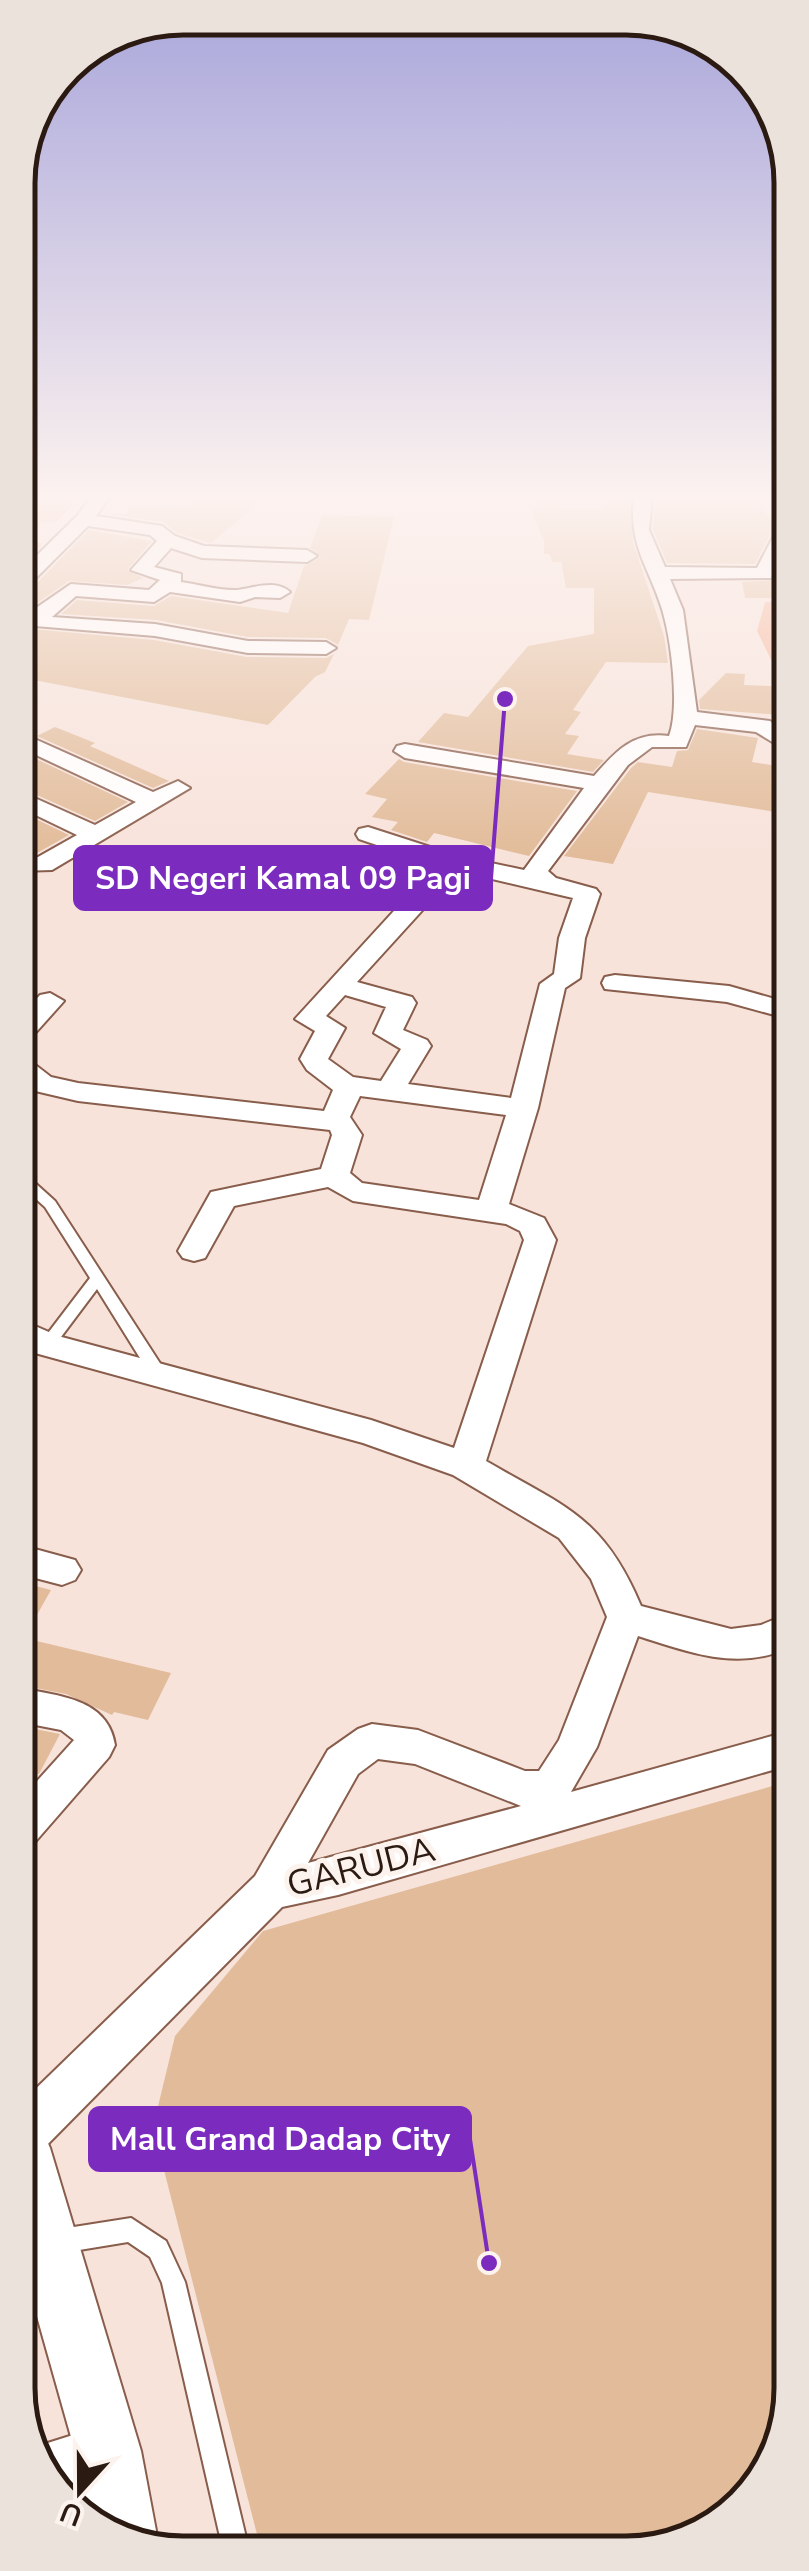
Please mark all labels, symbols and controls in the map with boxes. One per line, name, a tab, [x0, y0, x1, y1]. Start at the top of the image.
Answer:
callout: SD Negeri Kamal 09 Pagi	[75, 847, 491, 909]
text: SD Negeri Kamal 09 Pagi	[95, 857, 471, 900]
street label: GARUDA	[282, 1826, 440, 1908]
callout: Mall Grand Dadap City	[90, 2108, 470, 2170]
text: Mall Grand Dadap City	[110, 2118, 451, 2161]
north arrow	[30, 2441, 130, 2541]
text: U	[55, 2492, 88, 2535]

